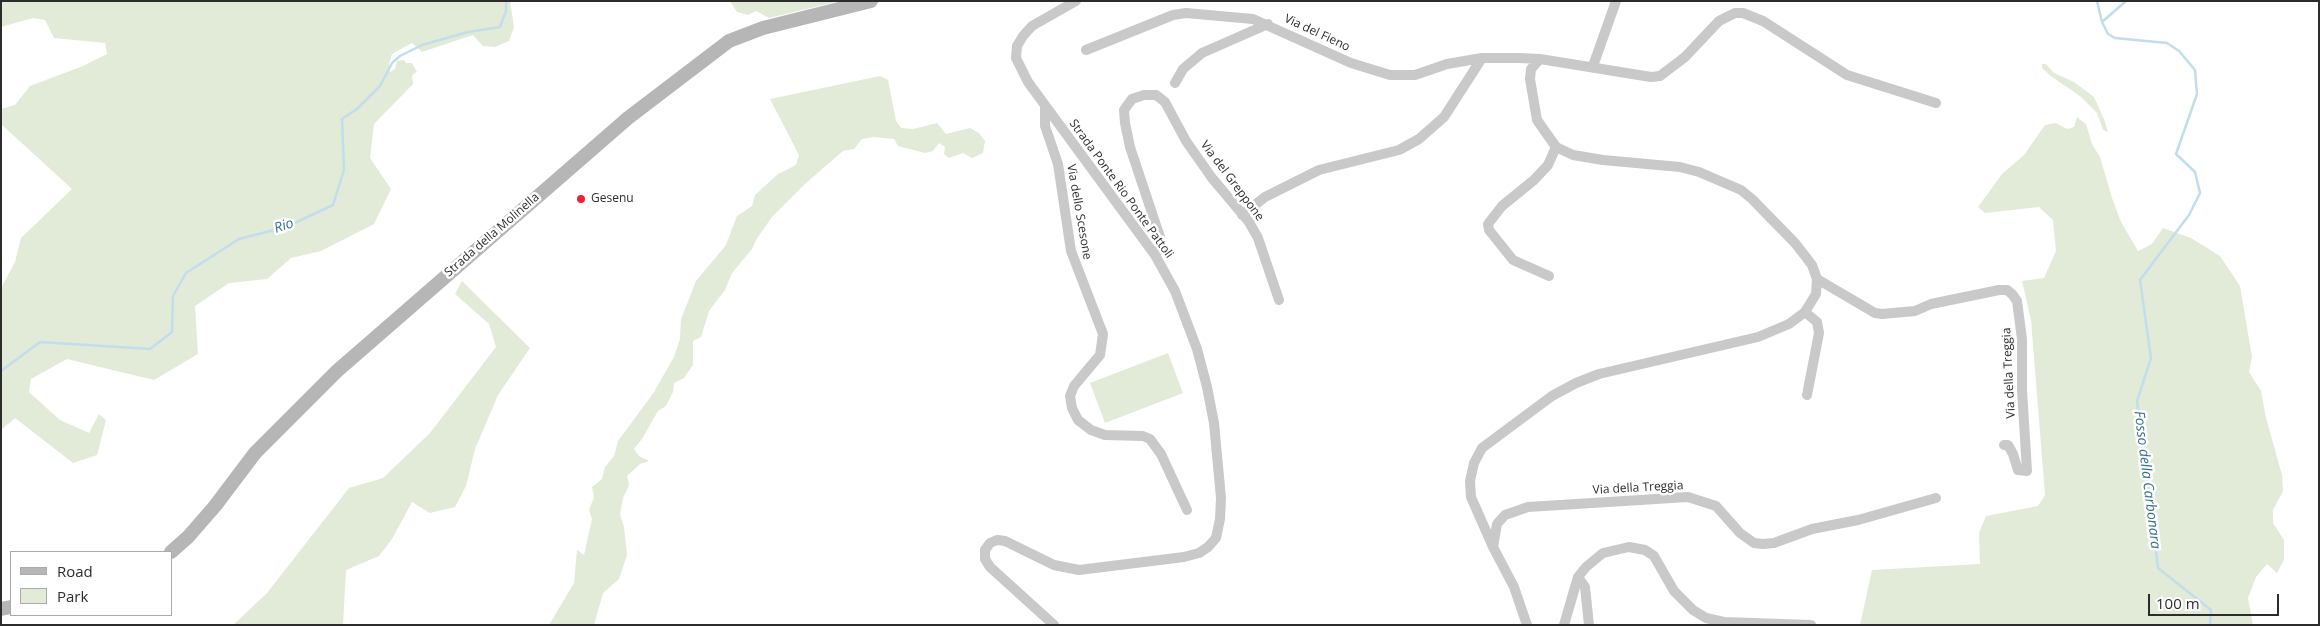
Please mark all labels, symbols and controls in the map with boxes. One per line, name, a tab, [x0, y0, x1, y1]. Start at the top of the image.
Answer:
street label: Via del Fieno	[1282, 12, 1352, 54]
street label: Strada Ponte Rio Ponte Pattoli	[1066, 117, 1176, 261]
street label: Via del Greppone	[1197, 138, 1267, 224]
street label: Via dello Scesone	[1064, 163, 1094, 261]
street label: Strada della Molinella	[442, 190, 542, 280]
place label: Gesenu	[591, 192, 634, 206]
marker: Gesenu	[575, 193, 587, 205]
water label: Rio	[272, 215, 296, 237]
street label: Via della Treggia	[1999, 327, 2019, 419]
water label: Fosso della Carbonara	[2130, 410, 2164, 550]
street label: Via della Treggia	[1592, 478, 1684, 498]
legend	[10, 551, 172, 616]
text: Road	[57, 561, 93, 581]
scale bar	[2150, 584, 2281, 616]
text: Park	[57, 586, 88, 606]
text: 100 m	[2156, 593, 2200, 613]

